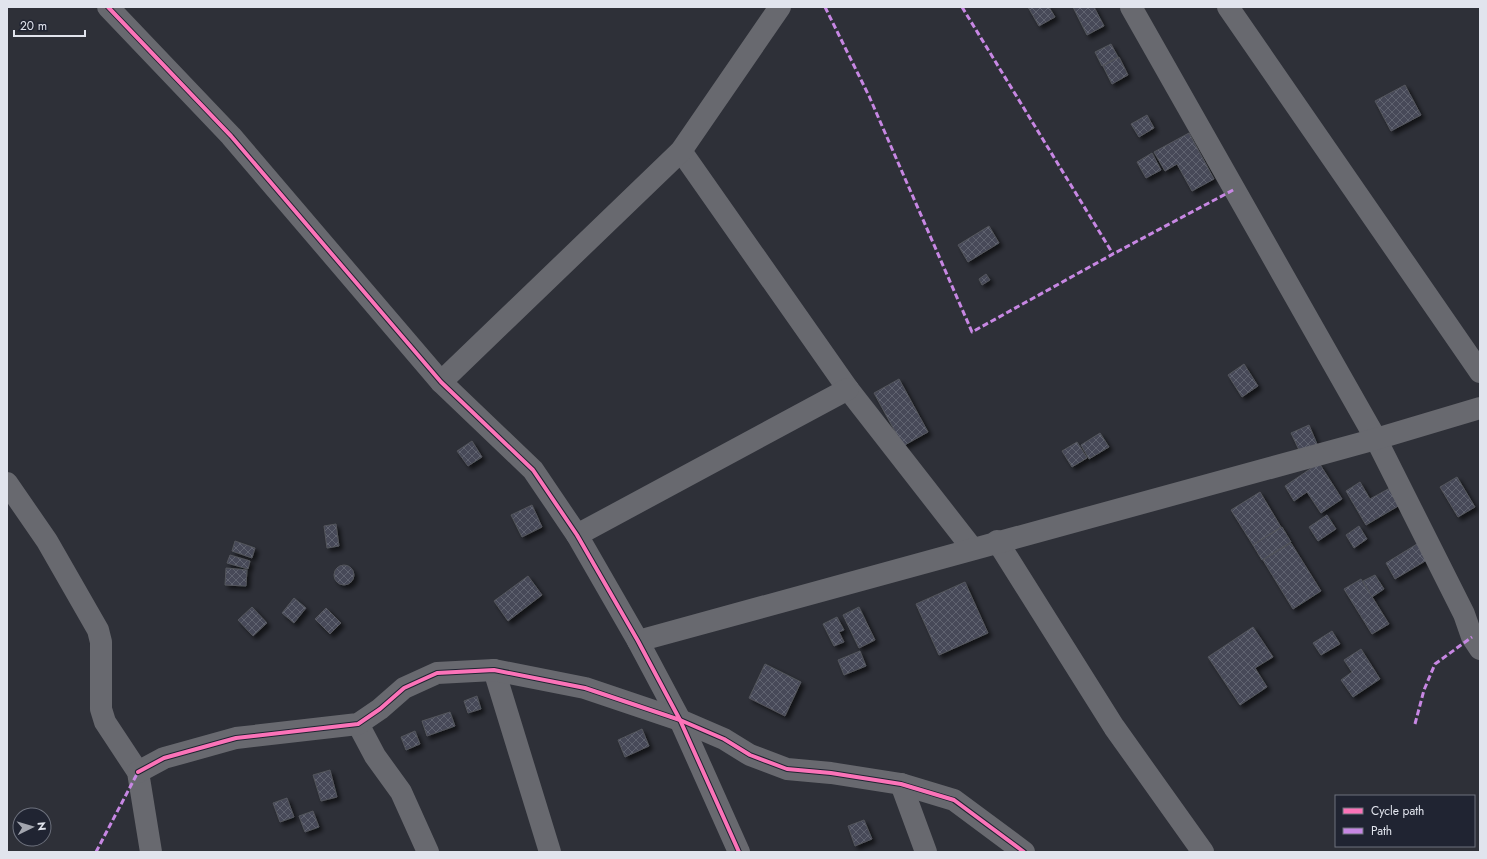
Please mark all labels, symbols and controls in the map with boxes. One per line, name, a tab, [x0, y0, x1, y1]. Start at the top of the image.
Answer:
scale bar	[14, 12, 85, 38]
text: 20 m	[20, 17, 47, 35]
legend	[1335, 795, 1475, 847]
text: Cycle path	[1371, 802, 1424, 820]
north arrow	[12, 807, 52, 847]
text: N	[34, 821, 50, 831]
text: Path	[1371, 822, 1392, 840]

